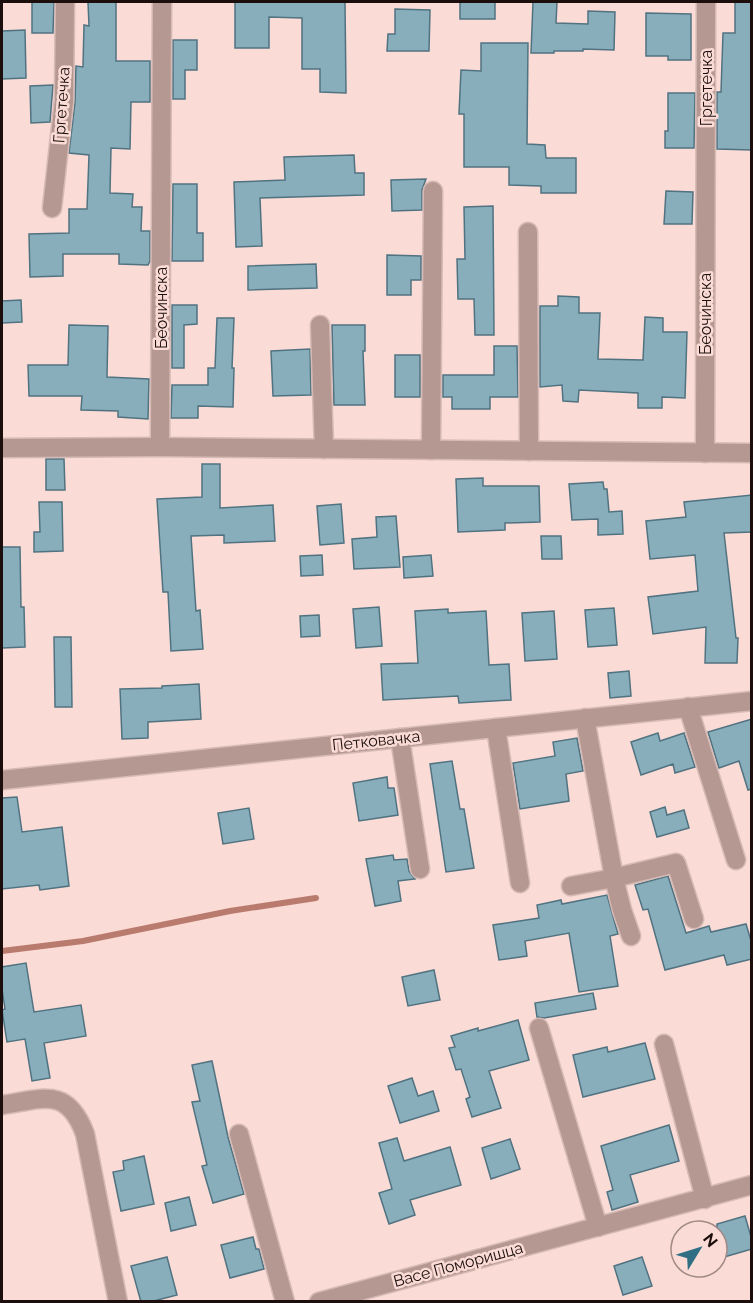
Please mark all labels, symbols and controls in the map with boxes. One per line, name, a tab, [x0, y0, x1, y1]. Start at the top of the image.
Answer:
street label: Гргетечка	[697, 50, 716, 126]
street label: Гргетечка	[49, 66, 74, 144]
street label: Беочинска	[152, 267, 171, 349]
street label: Беочинска	[696, 273, 715, 355]
street label: Петковачка	[331, 726, 421, 755]
north arrow	[669, 1219, 729, 1279]
text: N	[699, 1229, 722, 1251]
street label: Васе Поморишца	[391, 1238, 525, 1291]

